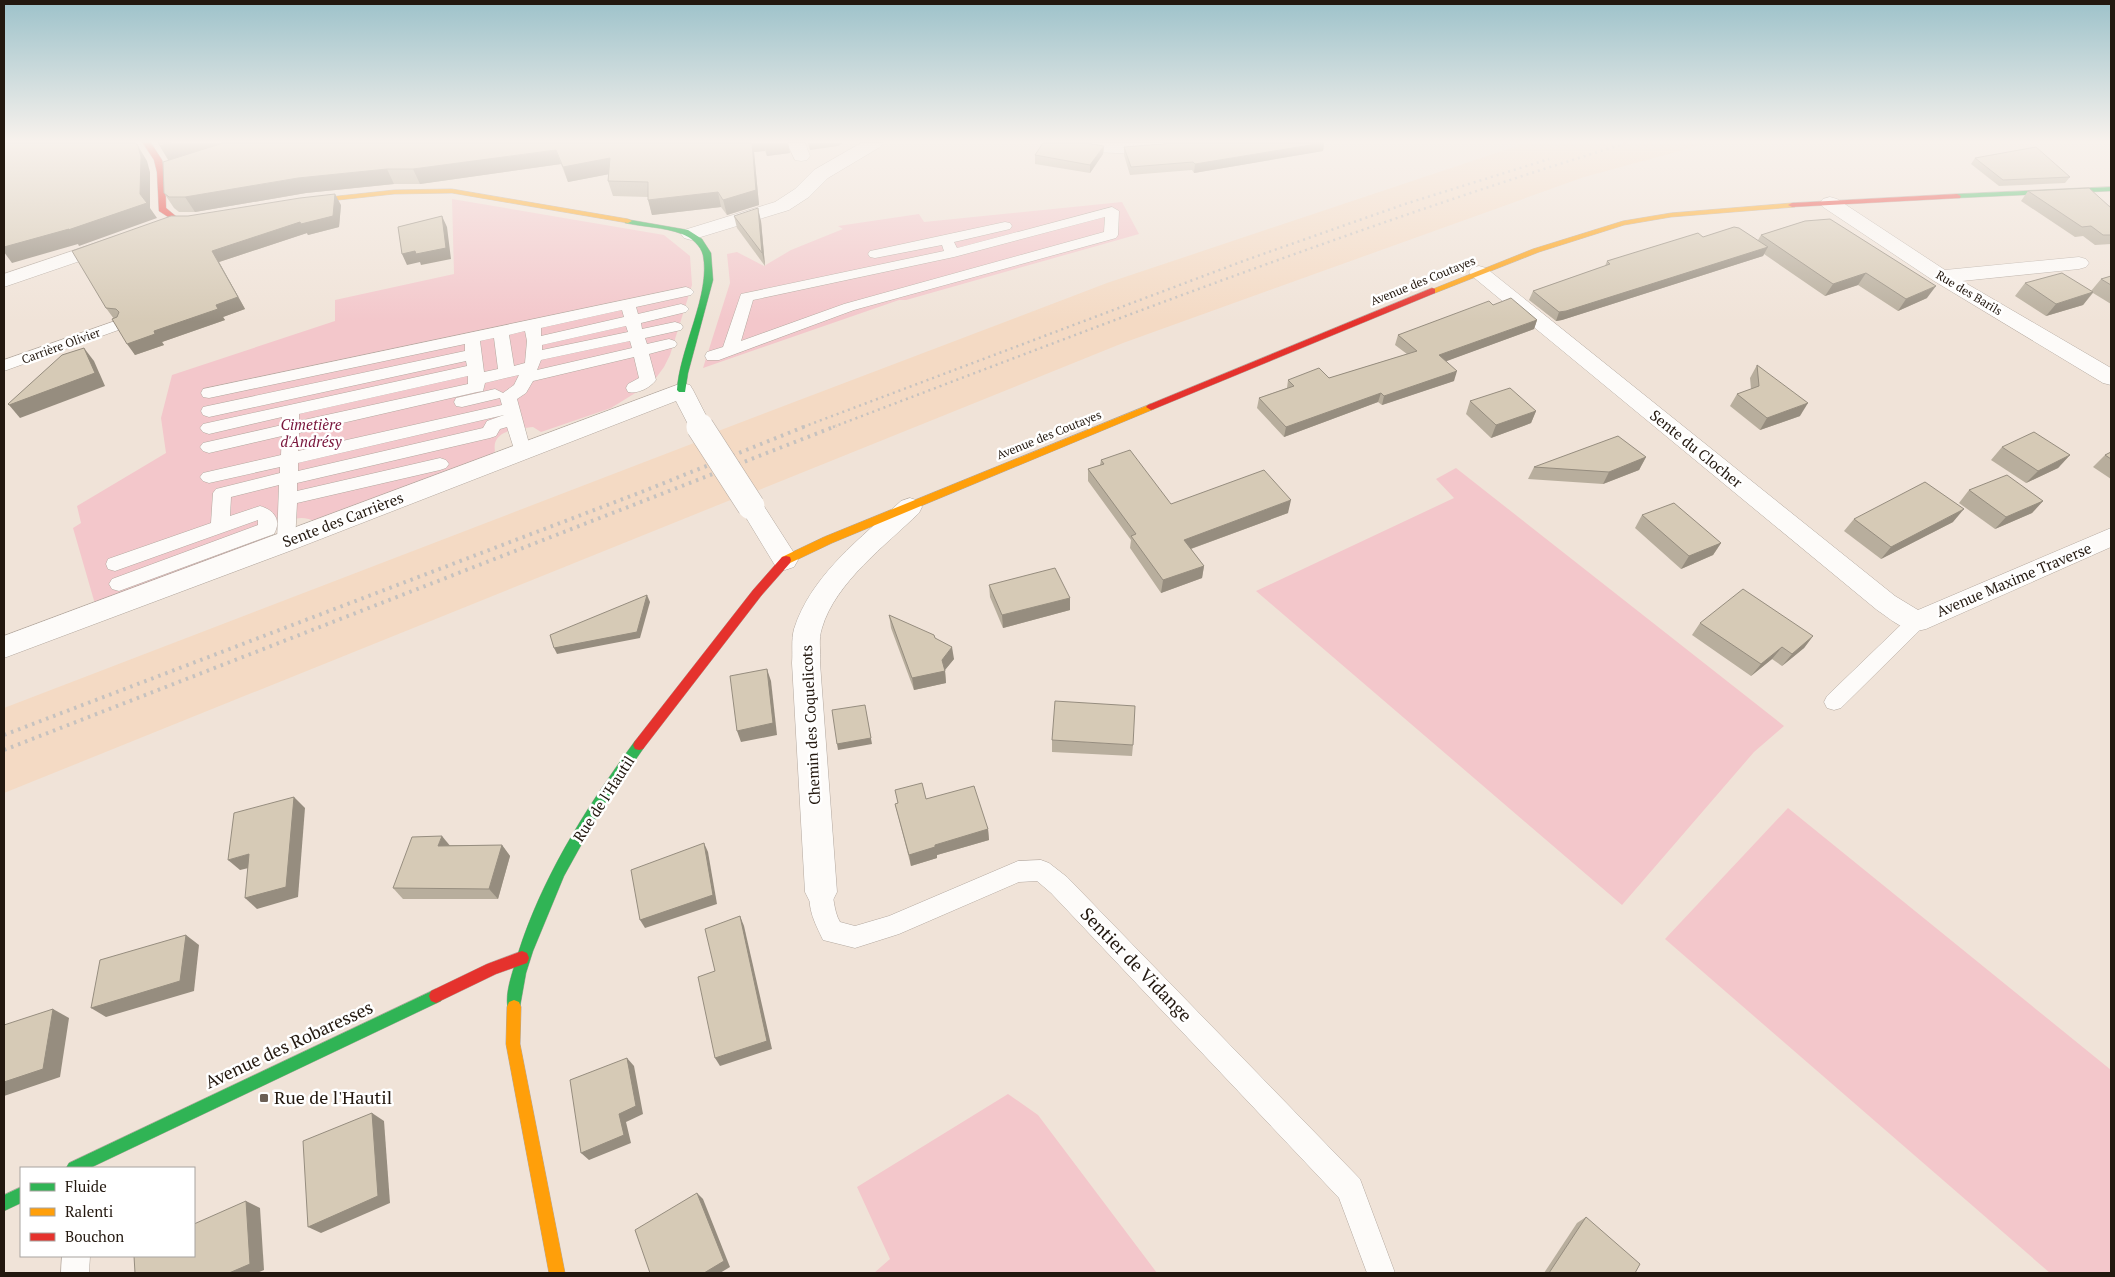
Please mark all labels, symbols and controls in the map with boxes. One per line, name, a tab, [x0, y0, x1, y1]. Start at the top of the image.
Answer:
street label: Avenue des Coutayes	[1368, 253, 1477, 308]
street label: Rue des Barils	[1933, 267, 2005, 318]
street label: Carrière Olivier	[19, 324, 103, 367]
street label: Sente du Clocher	[1646, 405, 1747, 492]
street label: Avenue des Coutayes	[994, 407, 1103, 462]
park label: Cimetière d'Andrésy	[280, 414, 343, 451]
street label: Sente des Carrières	[279, 487, 406, 551]
street label: Avenue Maxime Traverse	[1933, 537, 2094, 621]
street label: Chemin des Coquelicots	[796, 645, 824, 805]
street label: Rue de l'Hautil	[568, 752, 638, 845]
street label: Sentier de Vidange	[1076, 902, 1198, 1027]
street label: Avenue des Robaresses	[201, 995, 377, 1094]
place label: Rue de l'Hautil	[274, 1085, 392, 1109]
marker: Rue de l'Hautil	[258, 1092, 270, 1104]
legend	[20, 1167, 195, 1257]
text: Fluide	[65, 1176, 107, 1196]
text: Ralenti	[65, 1201, 113, 1221]
text: Bouchon	[65, 1226, 124, 1246]

